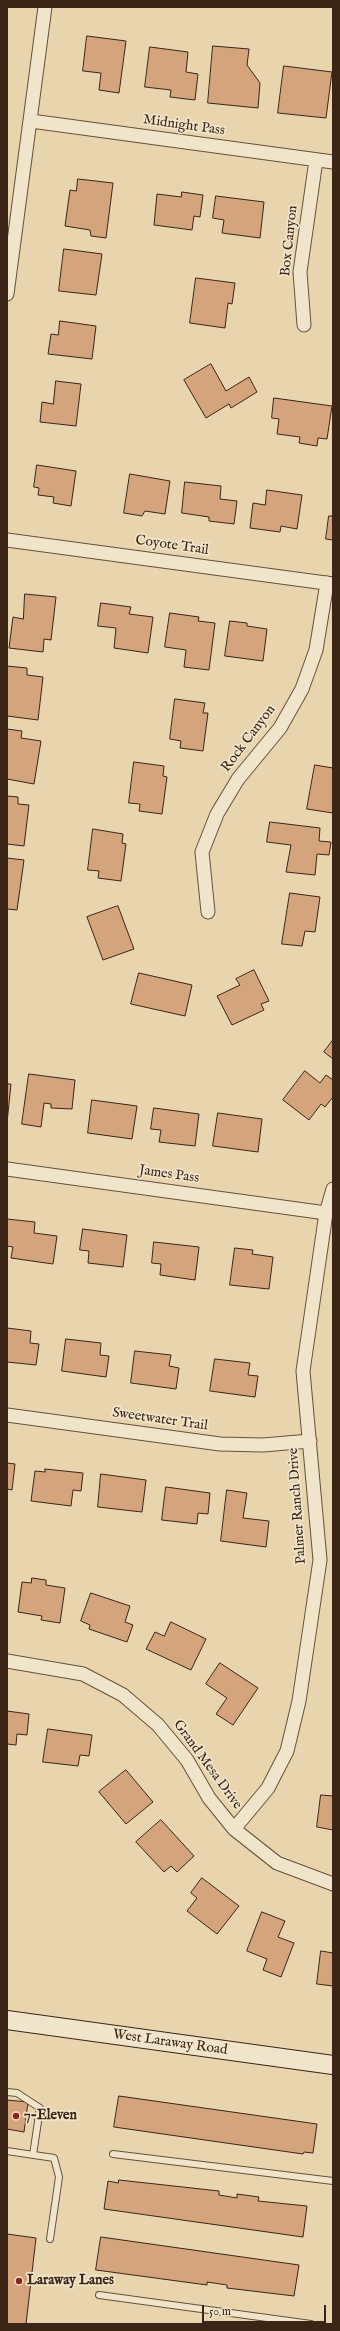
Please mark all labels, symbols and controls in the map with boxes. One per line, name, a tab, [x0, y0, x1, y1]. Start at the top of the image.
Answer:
street label: Midnight Pass	[142, 112, 226, 140]
street label: Box Canyon	[278, 205, 302, 277]
street label: Coyote Trail	[134, 533, 210, 559]
street label: Rock Canyon	[218, 702, 280, 776]
street label: James Pass	[138, 1162, 200, 1188]
street label: Sweetwater Trail	[111, 1405, 209, 1435]
street label: Palmer Ranch Drive	[286, 1447, 310, 1565]
street label: Grand Mesa Drive	[169, 1717, 245, 1813]
street label: West Laraway Road	[112, 2027, 228, 2059]
place label: 7-Eleven	[24, 2108, 77, 2124]
marker: 7-Eleven	[11, 2111, 21, 2121]
place label: Laraway Lanes	[27, 2273, 114, 2289]
marker: Laraway Lanes	[14, 2276, 24, 2286]
scale bar	[204, 2297, 328, 2323]
text: 50 m	[209, 2304, 231, 2319]

